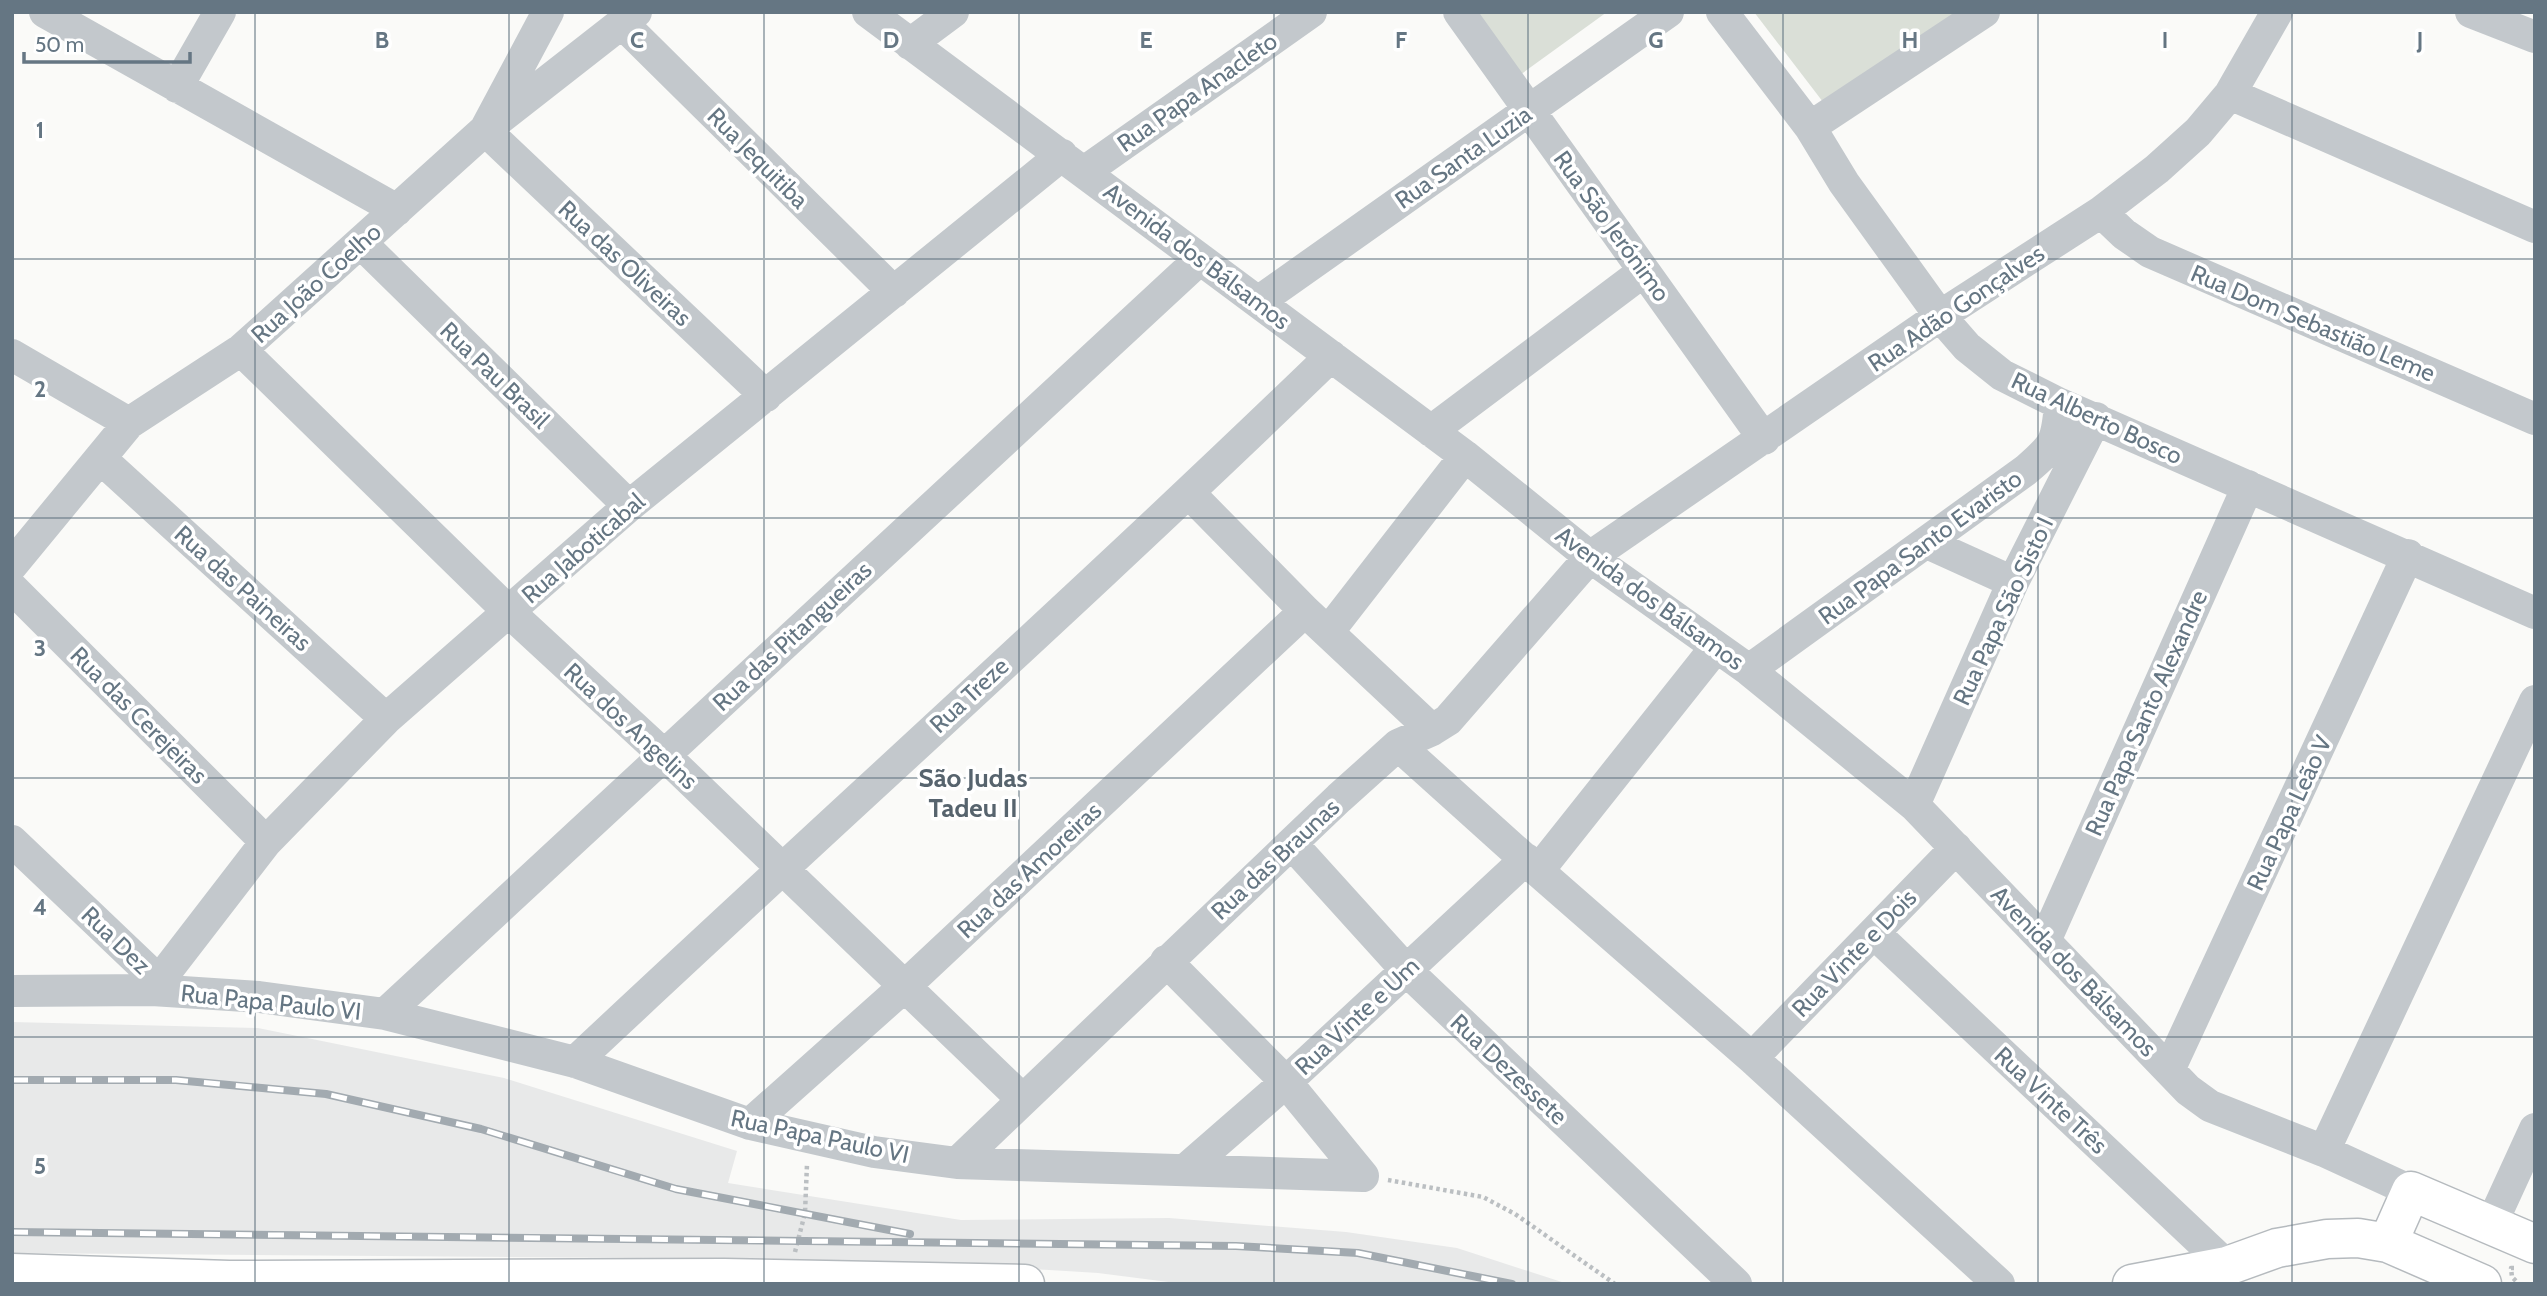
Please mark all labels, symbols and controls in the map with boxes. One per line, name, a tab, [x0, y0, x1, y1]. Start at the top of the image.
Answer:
scale bar	[24, 21, 191, 65]
text: B	[375, 26, 389, 54]
text: C	[630, 26, 644, 54]
text: D	[883, 26, 899, 54]
street label: Rua Papa Anacleto	[1111, 26, 1283, 158]
text: E	[1139, 26, 1153, 54]
text: F	[1395, 26, 1407, 54]
text: G	[1648, 26, 1664, 54]
text: H	[1902, 26, 1918, 54]
text: I	[2162, 26, 2168, 54]
text: J	[2416, 26, 2423, 54]
text: 50 m	[35, 32, 84, 57]
street label: Rua Santa Luzia	[1389, 99, 1537, 215]
street label: Rua Jequitiba	[701, 101, 815, 215]
text: 1	[36, 116, 44, 144]
street label: Rua São Jerónimo	[1548, 145, 1676, 307]
street label: Avenida dos Bálsamos	[1098, 177, 1296, 335]
street label: Rua das Oliveiras	[553, 194, 697, 332]
street label: Rua João Coelho	[245, 217, 387, 349]
street label: Rua Adão Gonçalves	[1863, 238, 2050, 378]
street label: Rua Dom Sebastião Leme	[2187, 258, 2439, 388]
street label: Rua Pau Brasil	[434, 316, 556, 434]
street label: Rua Alberto Bosco	[2007, 366, 2187, 470]
text: 2	[34, 375, 46, 403]
street label: Rua Papa Santo Evaristo	[1813, 464, 2027, 630]
street label: Rua Jaboticabal	[516, 486, 651, 609]
street label: Rua Papa São Sisto I	[1947, 512, 2059, 710]
street label: Rua das Paineiras	[169, 519, 317, 657]
street label: Avenida dos Bálsamos	[1550, 520, 1750, 676]
street label: Rua das Pitangueiras	[707, 555, 877, 717]
street label: Rua Papa Santo Alexandre	[2079, 586, 2213, 840]
text: 3	[34, 634, 46, 662]
street label: Rua das Cerejeiras	[65, 641, 213, 789]
street label: Rua Treze	[924, 651, 1014, 739]
street label: Rua dos Angelins	[558, 657, 704, 795]
street label: Rua Papa Leão V	[2240, 731, 2338, 895]
district label: São Judas Tadeu II	[919, 762, 1027, 824]
street label: Rua das Braunas	[1205, 792, 1345, 926]
street label: Rua das Amoreiras	[951, 796, 1107, 944]
street label: Avenida dos Bálsamos	[1985, 880, 2163, 1062]
street label: Rua Vinte e Dois	[1786, 883, 1922, 1023]
text: 4	[33, 893, 47, 921]
street label: Rua Dez	[76, 900, 156, 980]
street label: Rua Vinte e Um	[1289, 951, 1425, 1081]
street label: Rua Papa Paulo VI	[179, 978, 363, 1026]
street label: Rua Dezessete	[1445, 1008, 1573, 1130]
street label: Rua Vinte Três	[1989, 1040, 2113, 1160]
street label: Rua Papa Paulo VI	[728, 1103, 912, 1169]
text: 5	[34, 1152, 46, 1180]

